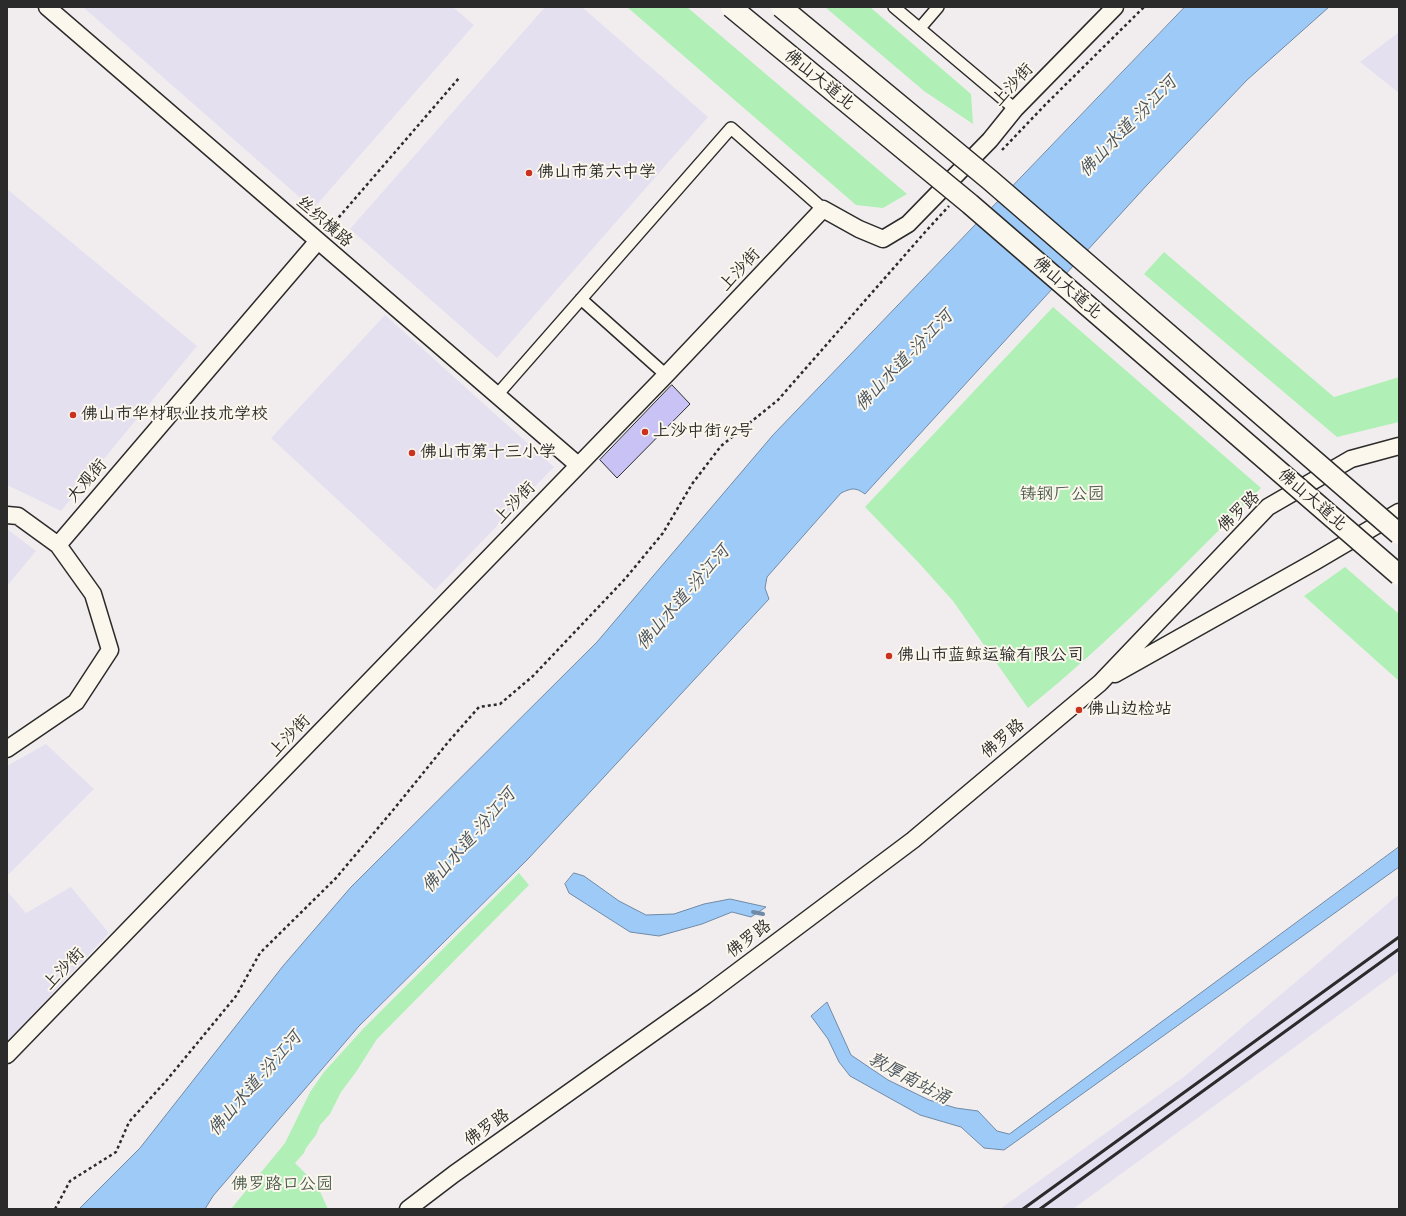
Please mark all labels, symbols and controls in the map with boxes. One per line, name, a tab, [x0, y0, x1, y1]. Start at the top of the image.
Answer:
street label: 佛山大道北	[780, 45, 858, 115]
street label: 上沙街	[988, 59, 1038, 111]
water label: 佛山水道-汾江河	[1074, 72, 1182, 182]
place label: 佛山市第六中学	[537, 163, 656, 183]
marker: 佛山市第六中学	[524, 168, 534, 178]
street label: 丝织横路	[292, 192, 356, 252]
street label: 上沙街	[715, 244, 765, 296]
street label: 佛山大道北	[1028, 252, 1106, 324]
water label: 佛山水道-汾江河	[850, 306, 958, 416]
place label: 佛山市华材职业技术学校	[81, 405, 268, 425]
marker: 佛山市华材职业技术学校	[68, 410, 78, 420]
place label: 上沙中街42号	[653, 422, 753, 442]
marker: 上沙中街42号	[640, 427, 650, 437]
place label: 佛山市第十三小学	[420, 443, 556, 463]
marker: 佛山市第十三小学	[407, 448, 417, 458]
street label: 大观街	[63, 455, 111, 507]
street label: 佛山大道北	[1273, 464, 1351, 536]
street label: 上沙街	[490, 478, 540, 528]
park label: 铸钢厂公园	[1020, 485, 1104, 505]
street label: 佛罗路	[1214, 487, 1264, 537]
water label: 佛山水道-汾江河	[632, 541, 734, 655]
place label: 佛山市蓝鲸运输有限公司	[897, 646, 1084, 666]
marker: 佛山市蓝鲸运输有限公司	[884, 651, 894, 661]
place label: 佛山边检站	[1087, 700, 1172, 720]
marker: 佛山边检站	[1074, 705, 1084, 715]
street label: 上沙街	[265, 711, 315, 761]
street label: 佛罗路	[977, 715, 1029, 763]
water label: 佛山水道-汾江河	[418, 784, 520, 898]
street label: 佛罗路	[722, 916, 776, 962]
street label: 上沙街	[39, 944, 89, 994]
water label: 佛山水道-汾江河	[204, 1027, 306, 1141]
water label: 敦厚南站涌	[864, 1048, 954, 1110]
street label: 佛罗路	[460, 1105, 514, 1151]
park label: 佛罗路口公园	[231, 1175, 333, 1195]

